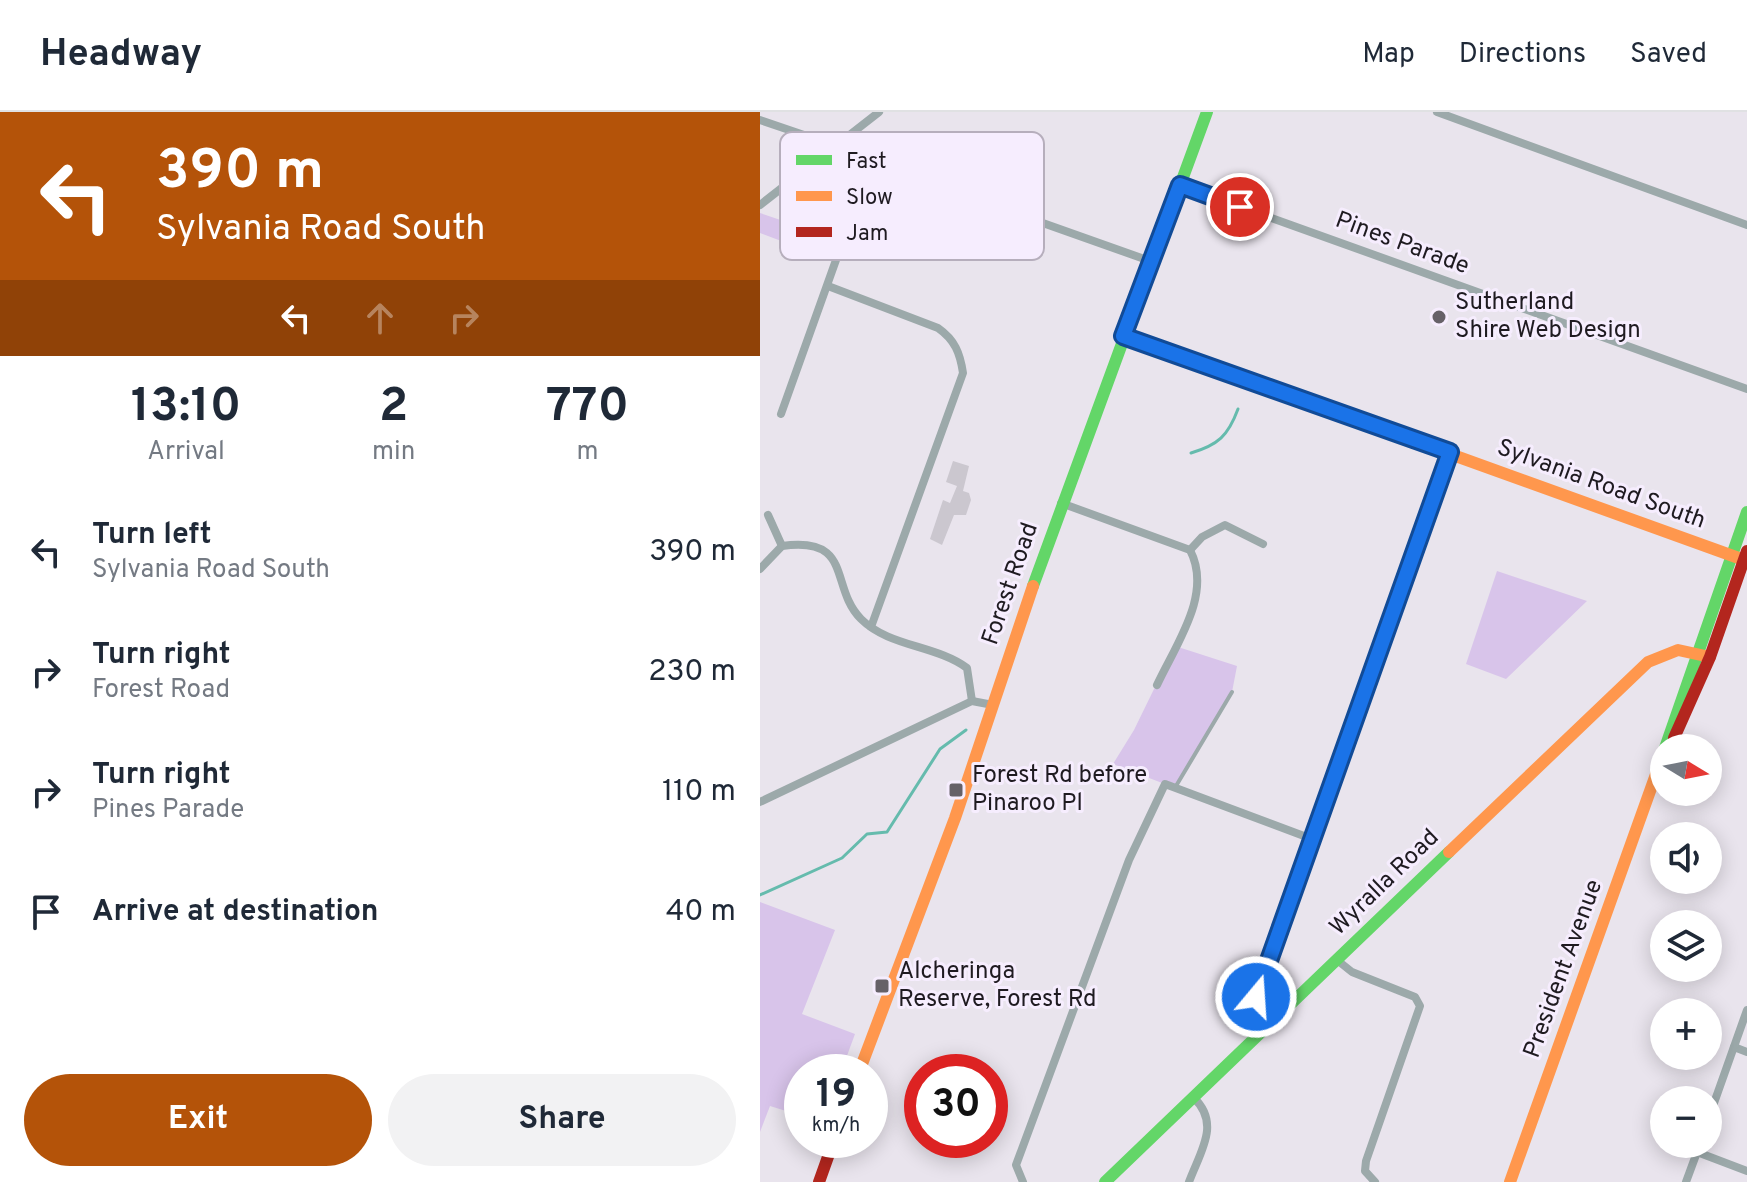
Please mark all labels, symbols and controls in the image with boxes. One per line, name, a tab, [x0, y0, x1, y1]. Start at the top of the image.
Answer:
text: Headway	[40, 31, 202, 80]
text: Map	[1362, 37, 1415, 73]
text: Directions	[1459, 37, 1586, 73]
text: Saved	[1630, 37, 1707, 73]
legend	[780, 132, 1044, 260]
text: 390 m	[156, 138, 324, 208]
icon: left	[24, 144, 128, 248]
text: Fast	[846, 149, 887, 176]
pin	[1206, 173, 1274, 241]
text: Slow	[846, 185, 893, 212]
icon: arrive	[1218, 185, 1262, 229]
street label: Pines Parade	[1331, 206, 1473, 282]
text: Sylvania Road South	[156, 207, 485, 253]
text: Jam	[846, 221, 889, 248]
place label: Sutherland Shire Web Design	[1455, 288, 1641, 346]
icon: left	[274, 296, 318, 340]
icon: ahead	[358, 296, 402, 340]
icon: right	[442, 296, 486, 340]
marker: Sutherland Shire Web Design	[1430, 308, 1448, 326]
text: 13:10	[131, 378, 241, 438]
text: 2	[379, 378, 408, 438]
text: 770	[546, 378, 629, 438]
street label: Sylvania Road South	[1493, 433, 1709, 537]
text: Arrival	[147, 436, 225, 469]
text: min	[372, 436, 415, 469]
text: m	[577, 436, 599, 469]
text: Turn left	[92, 517, 212, 554]
street label: Forest Road	[976, 519, 1046, 649]
icon: left	[24, 530, 68, 574]
text: 390 m	[649, 534, 736, 571]
text: Sylvania Road South	[92, 554, 330, 587]
text: Turn right	[92, 637, 230, 674]
icon: right	[24, 650, 68, 694]
text: 230 m	[648, 654, 736, 691]
text: Forest Road	[92, 674, 230, 707]
north arrow	[1650, 734, 1722, 806]
map controls	[1650, 734, 1722, 1158]
text: Turn right	[92, 757, 230, 794]
place label: Forest Rd before Pinaroo Pl	[972, 761, 1147, 819]
icon: right	[24, 770, 68, 814]
text: 110 m	[662, 774, 736, 811]
marker: Forest Rd before Pinaroo Pl	[947, 781, 965, 799]
text: Pines Parade	[92, 794, 244, 827]
button: sound	[1650, 822, 1722, 894]
street label: Wyralla Road	[1324, 823, 1446, 943]
street label: President Avenue	[1518, 876, 1610, 1062]
icon: arrive	[24, 890, 68, 934]
text: Arrive at destination	[92, 894, 378, 931]
text: 40 m	[666, 894, 736, 931]
button: layers	[1650, 910, 1722, 982]
position arrow	[1214, 955, 1298, 1039]
place label: Alcheringa Reserve, Forest Rd	[898, 957, 1097, 1015]
marker: Alcheringa Reserve, Forest Rd	[873, 977, 891, 995]
button: +	[1650, 998, 1722, 1070]
speed limit sign: 30	[904, 1054, 1008, 1158]
text: 19	[816, 1071, 856, 1121]
button: Exit	[24, 1074, 372, 1166]
button: Share	[388, 1074, 736, 1166]
button: −	[1650, 1086, 1722, 1158]
text: km/h	[812, 1113, 860, 1139]

